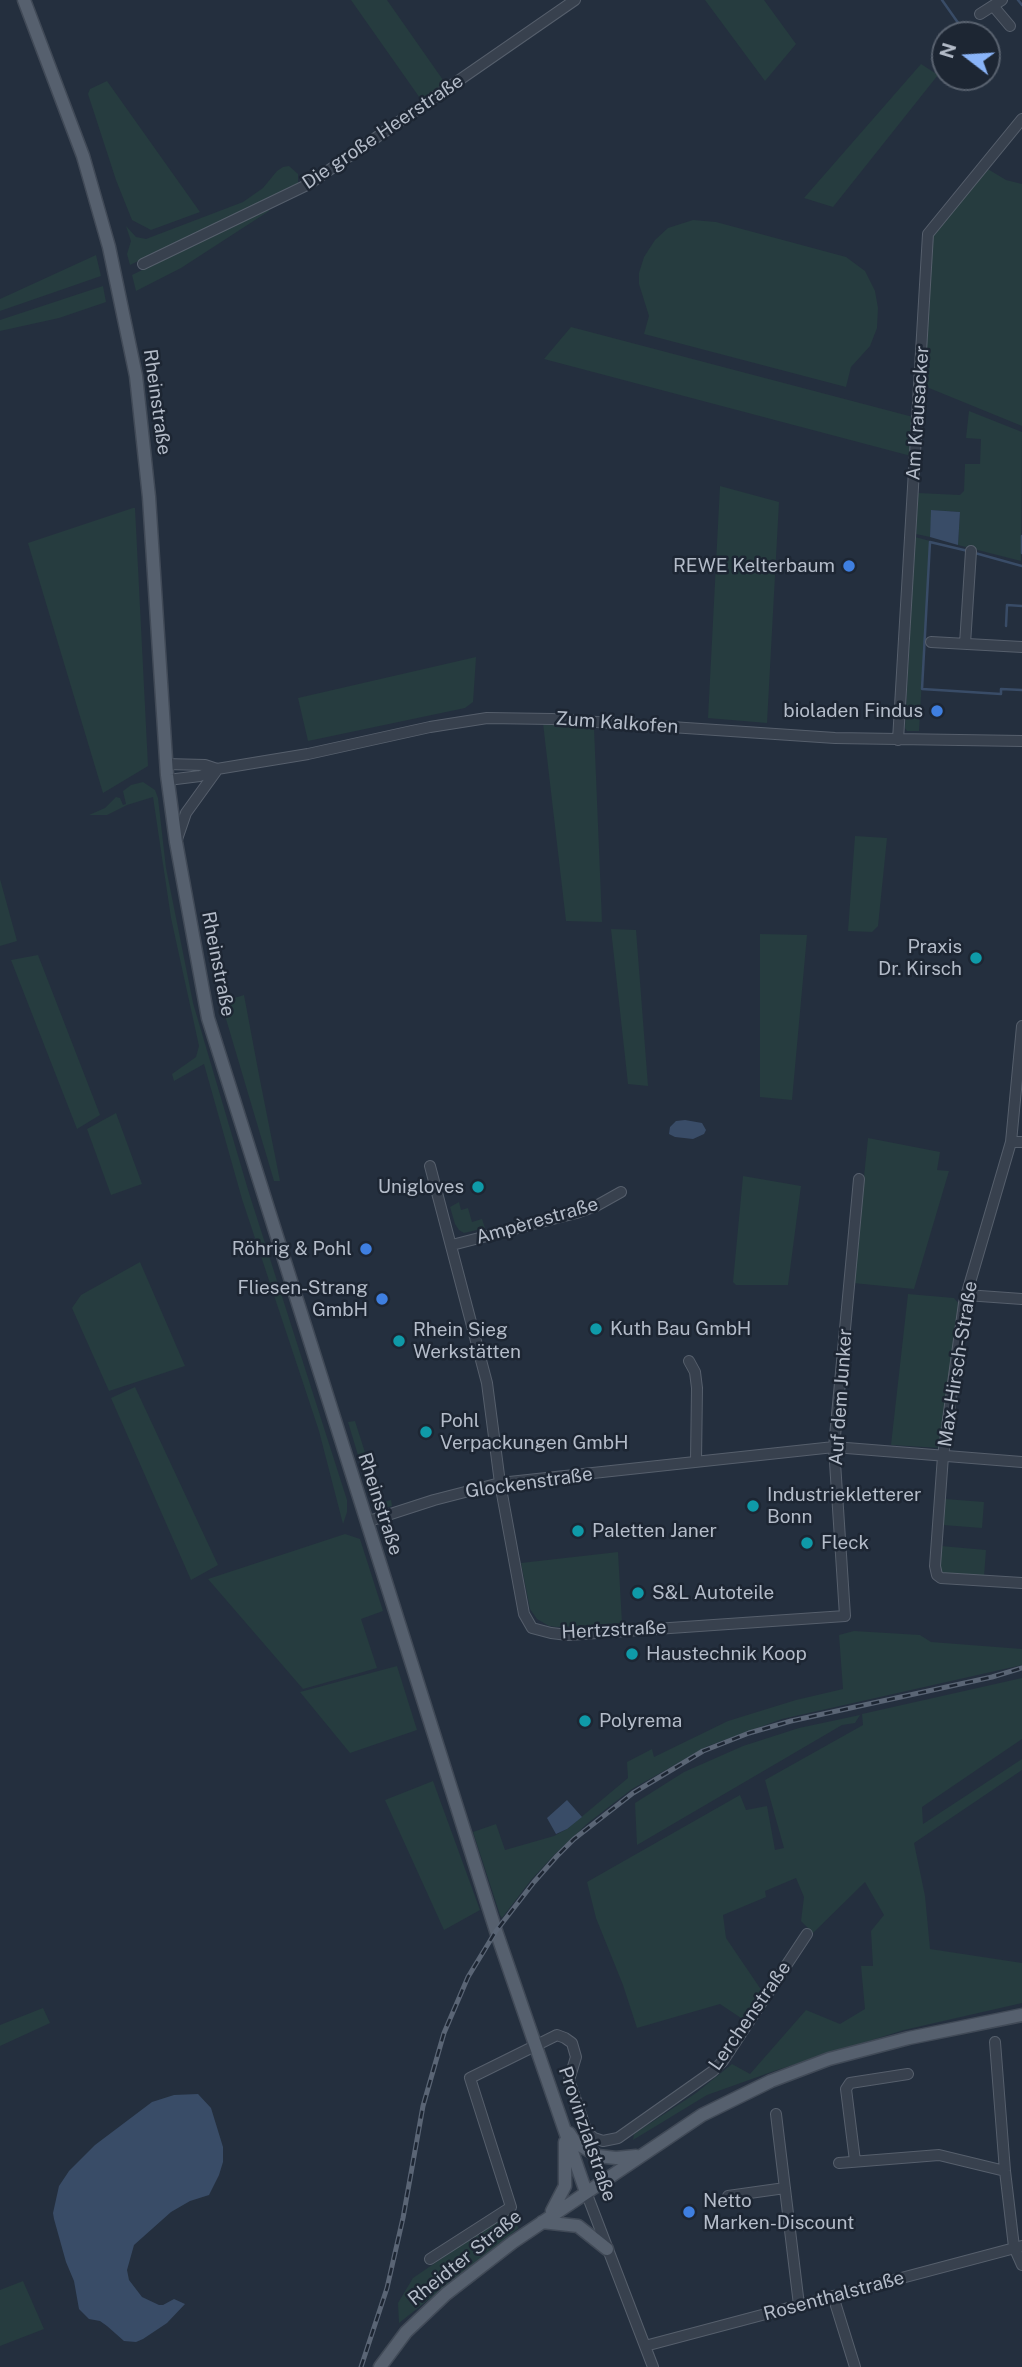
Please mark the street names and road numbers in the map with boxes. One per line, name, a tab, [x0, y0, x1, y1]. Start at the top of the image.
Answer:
street label: Die große Heerstraße	[298, 70, 468, 194]
street label: Am Krausacker	[902, 345, 934, 481]
street label: Rheinstraße	[138, 348, 176, 456]
street label: Zum Kalkofen	[555, 707, 679, 739]
street label: Rheinstraße	[197, 910, 239, 1018]
street label: Ampèrestraße	[473, 1193, 601, 1249]
street label: Max-Hirsch-Straße	[934, 1279, 982, 1449]
street label: Auf dem Junker	[825, 1328, 857, 1466]
street label: Rheinstraße	[353, 1450, 407, 1558]
street label: Glockenstraße	[464, 1463, 594, 1503]
street label: Hertzstraße	[561, 1616, 667, 1644]
street label: Lerchenstraße	[704, 1957, 796, 2075]
street label: Provinzialstraße	[553, 2063, 621, 2205]
street label: Rheidter Straße	[404, 2205, 526, 2311]
street label: Rosenthalstraße	[761, 2266, 907, 2326]

